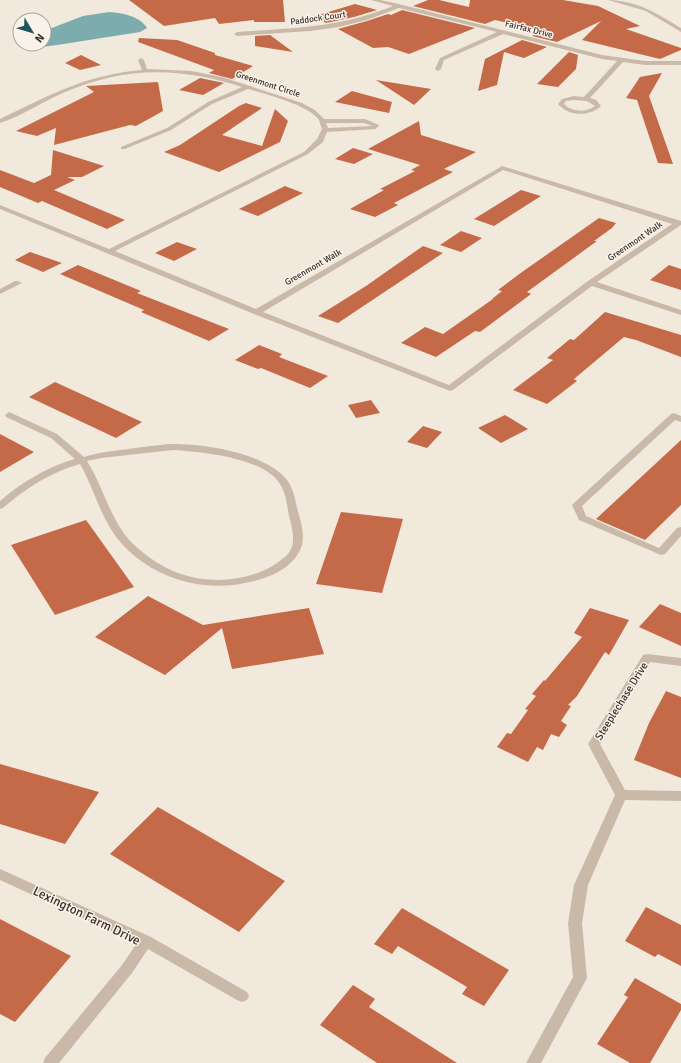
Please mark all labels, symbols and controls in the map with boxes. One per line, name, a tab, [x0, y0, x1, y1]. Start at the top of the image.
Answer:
street label: Paddock Court	[290, 9, 347, 28]
north arrow	[12, 12, 52, 52]
street label: Fairfax Drive	[504, 18, 554, 41]
text: N	[32, 31, 47, 45]
street label: Greenmont Circle	[234, 69, 302, 100]
street label: Greenmont Walk	[606, 219, 665, 264]
street label: Greenmont Walk	[283, 246, 344, 288]
street label: Steeplechase Drive	[592, 660, 651, 743]
street label: Lexington Farm Drive	[30, 883, 143, 949]

